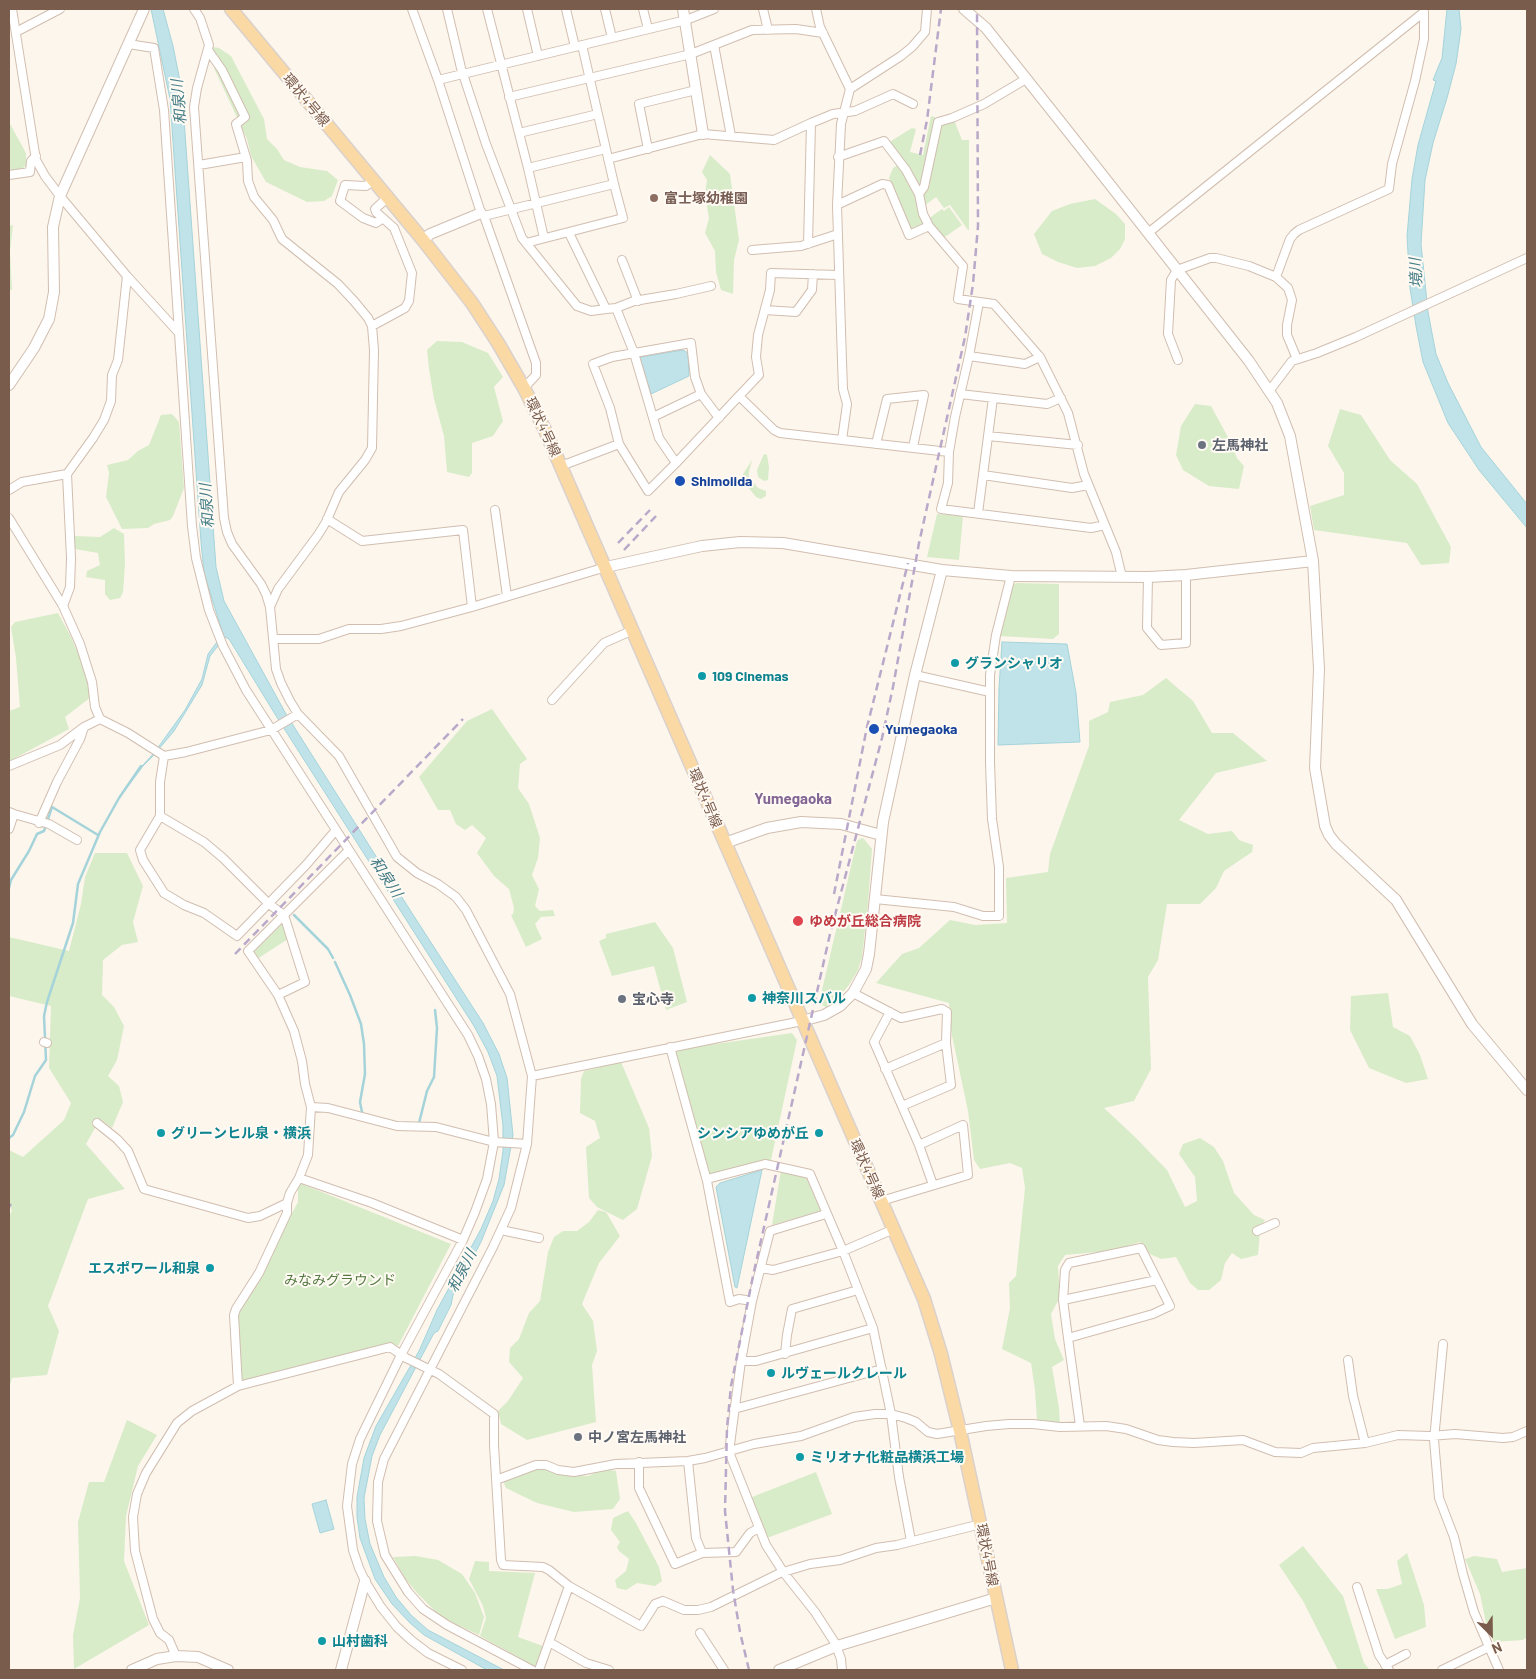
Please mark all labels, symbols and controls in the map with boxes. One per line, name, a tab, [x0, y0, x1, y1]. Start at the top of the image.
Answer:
street label: 環状4号線	[279, 70, 333, 130]
water label: 和泉川	[168, 79, 190, 125]
place label: 富士塚幼稚園	[664, 190, 748, 206]
marker: 富士塚幼稚園	[648, 192, 660, 204]
water label: 境川	[1406, 258, 1426, 288]
street label: 環状4号線	[522, 395, 564, 459]
place label: 左馬神社	[1212, 437, 1268, 453]
marker: 左馬神社	[1196, 439, 1208, 451]
place label: Shimoiida	[691, 473, 752, 489]
marker: Shimoiida	[673, 474, 687, 488]
water label: 和泉川	[196, 483, 218, 529]
place label: グランシャリオ	[965, 655, 1063, 671]
marker: グランシャリオ	[949, 657, 961, 669]
place label: 109 Cinemas	[712, 668, 789, 684]
marker: 109 Cinemas	[696, 670, 708, 682]
place label: Yumegaoka	[885, 721, 957, 737]
marker: Yumegaoka	[867, 722, 881, 736]
street label: 環状4号線	[685, 765, 725, 831]
district label: Yumegaoka	[754, 790, 832, 808]
water label: 和泉川	[366, 853, 406, 901]
place label: ゆめが丘総合病院	[809, 913, 921, 929]
marker: ゆめが丘総合病院	[791, 914, 805, 928]
place label: 神奈川スバル	[762, 990, 846, 1006]
place label: 宝心寺	[632, 991, 674, 1007]
marker: 神奈川スバル	[746, 992, 758, 1004]
marker: 宝心寺	[616, 993, 628, 1005]
place label: グリーンヒル泉・横浜	[171, 1125, 311, 1141]
place label: シンシアゆめが丘	[697, 1125, 809, 1141]
marker: グリーンヒル泉・横浜	[155, 1127, 167, 1139]
marker: シンシアゆめが丘	[813, 1127, 825, 1139]
street label: 環状4号線	[846, 1136, 888, 1202]
water label: 和泉川	[444, 1247, 480, 1295]
place label: エスポワール和泉	[88, 1260, 200, 1276]
marker: エスポワール和泉	[204, 1262, 216, 1274]
park label: みなみグラウンド	[284, 1272, 396, 1288]
place label: ルヴェールクレール	[781, 1365, 907, 1381]
marker: ルヴェールクレール	[765, 1367, 777, 1379]
place label: 中ノ宮左馬神社	[588, 1429, 686, 1445]
marker: 中ノ宮左馬神社	[572, 1431, 584, 1443]
place label: ミリオナ化粧品横浜工場	[810, 1449, 964, 1465]
marker: ミリオナ化粧品横浜工場	[794, 1451, 806, 1463]
street label: 環状4号線	[973, 1522, 1001, 1588]
north arrow	[1466, 1609, 1516, 1659]
place label: 山村歯科	[332, 1633, 388, 1649]
marker: 山村歯科	[316, 1635, 328, 1647]
text: N	[1489, 1639, 1505, 1658]

